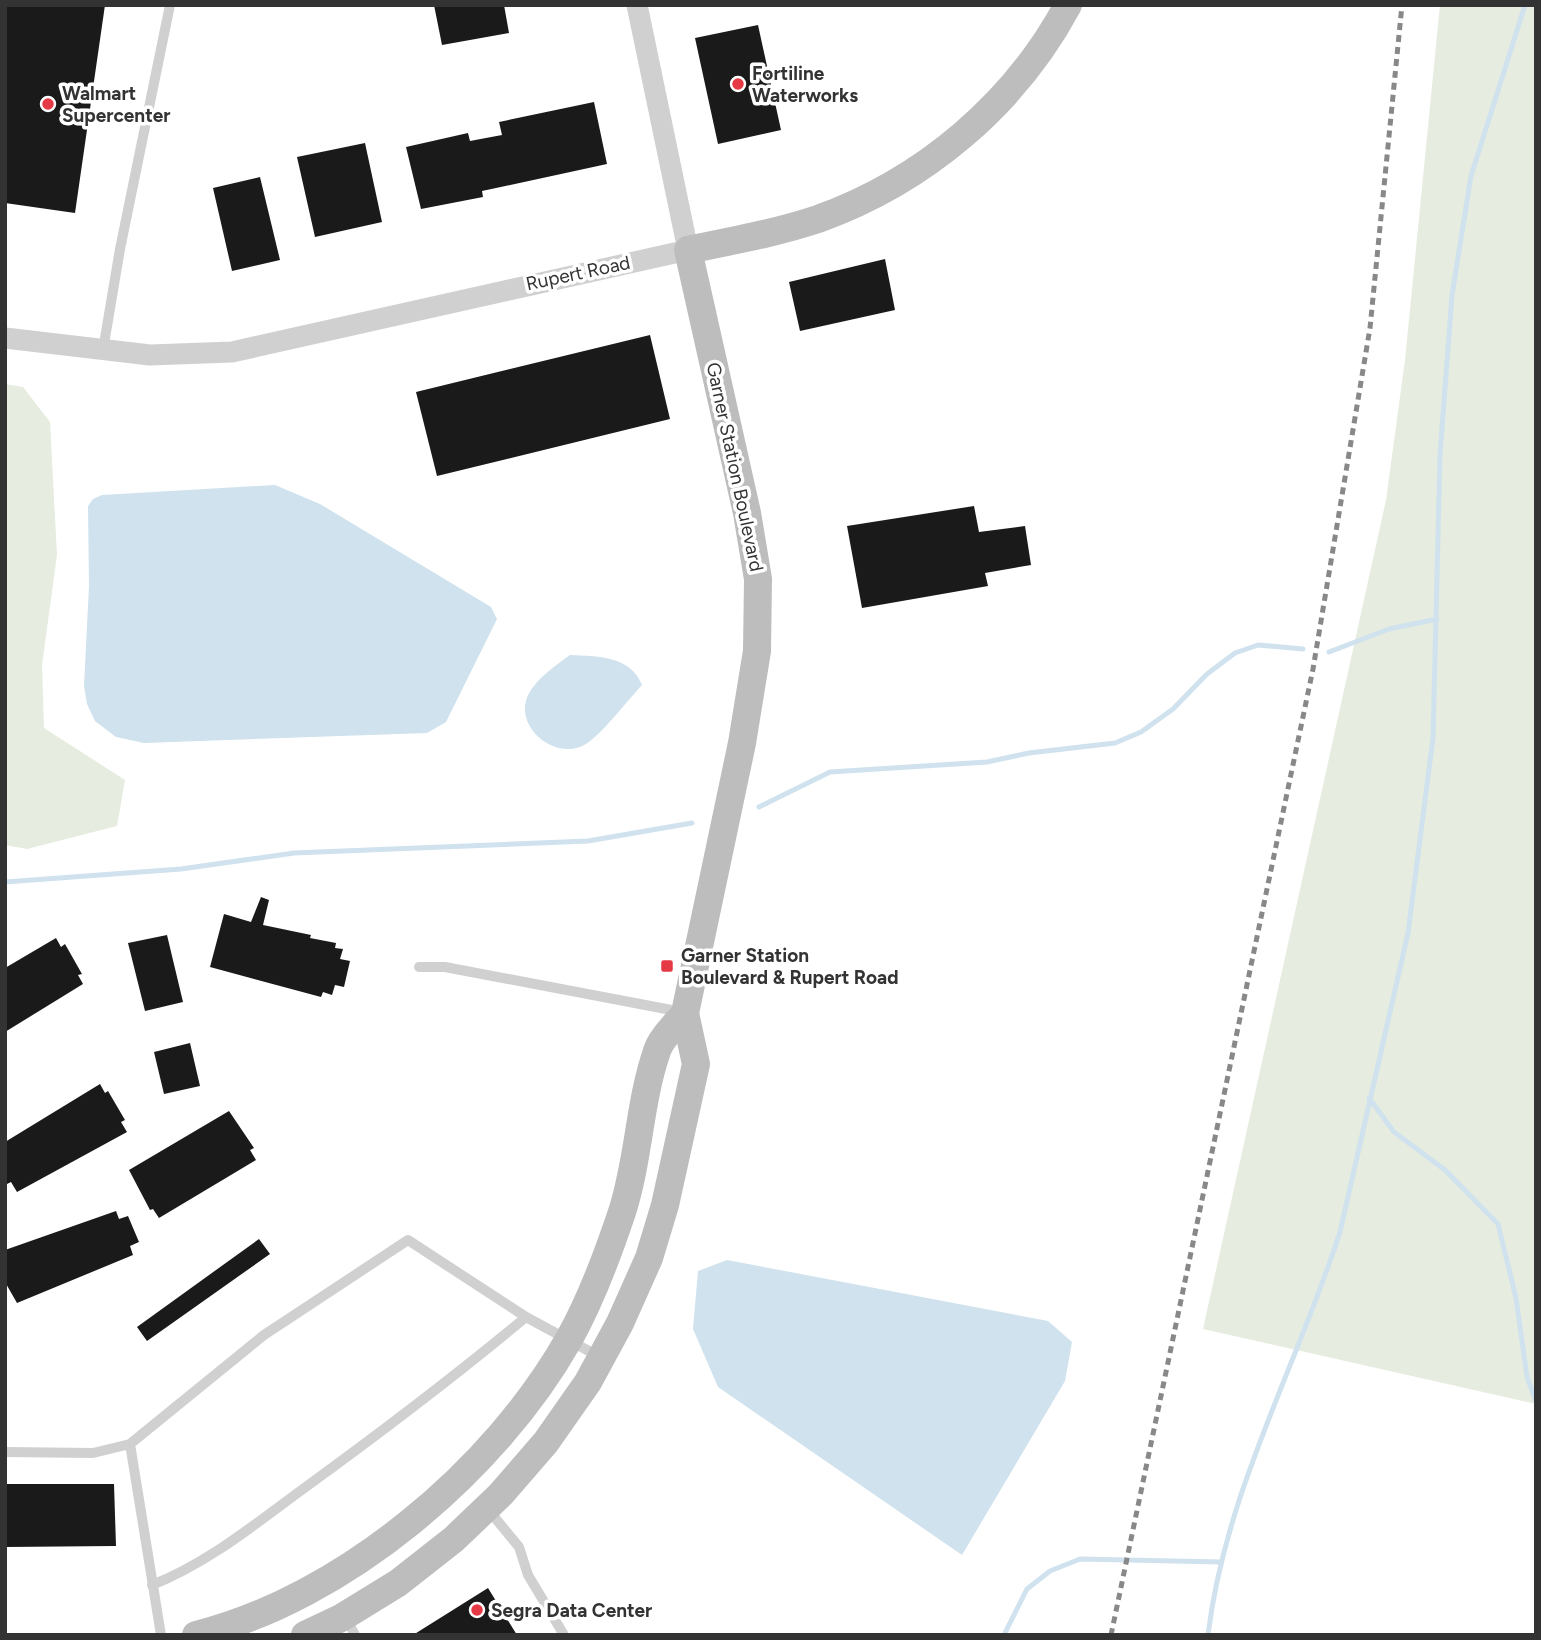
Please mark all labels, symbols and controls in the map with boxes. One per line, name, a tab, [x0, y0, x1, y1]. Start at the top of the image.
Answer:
place label: Fortiline Waterworks	[752, 62, 858, 107]
marker: Fortiline Waterworks	[730, 76, 746, 92]
place label: Walmart Supercenter	[62, 82, 170, 127]
marker: Walmart Supercenter	[40, 96, 56, 112]
street label: Rupert Road	[524, 251, 632, 295]
street label: Garner Station Boulevard	[702, 360, 768, 574]
place label: Garner Station Boulevard & Rupert Road	[681, 944, 899, 989]
marker: Garner Station Boulevard & Rupert Road	[659, 958, 675, 974]
place label: Segra Data Center	[491, 1599, 652, 1622]
marker: Segra Data Center	[469, 1602, 485, 1618]

